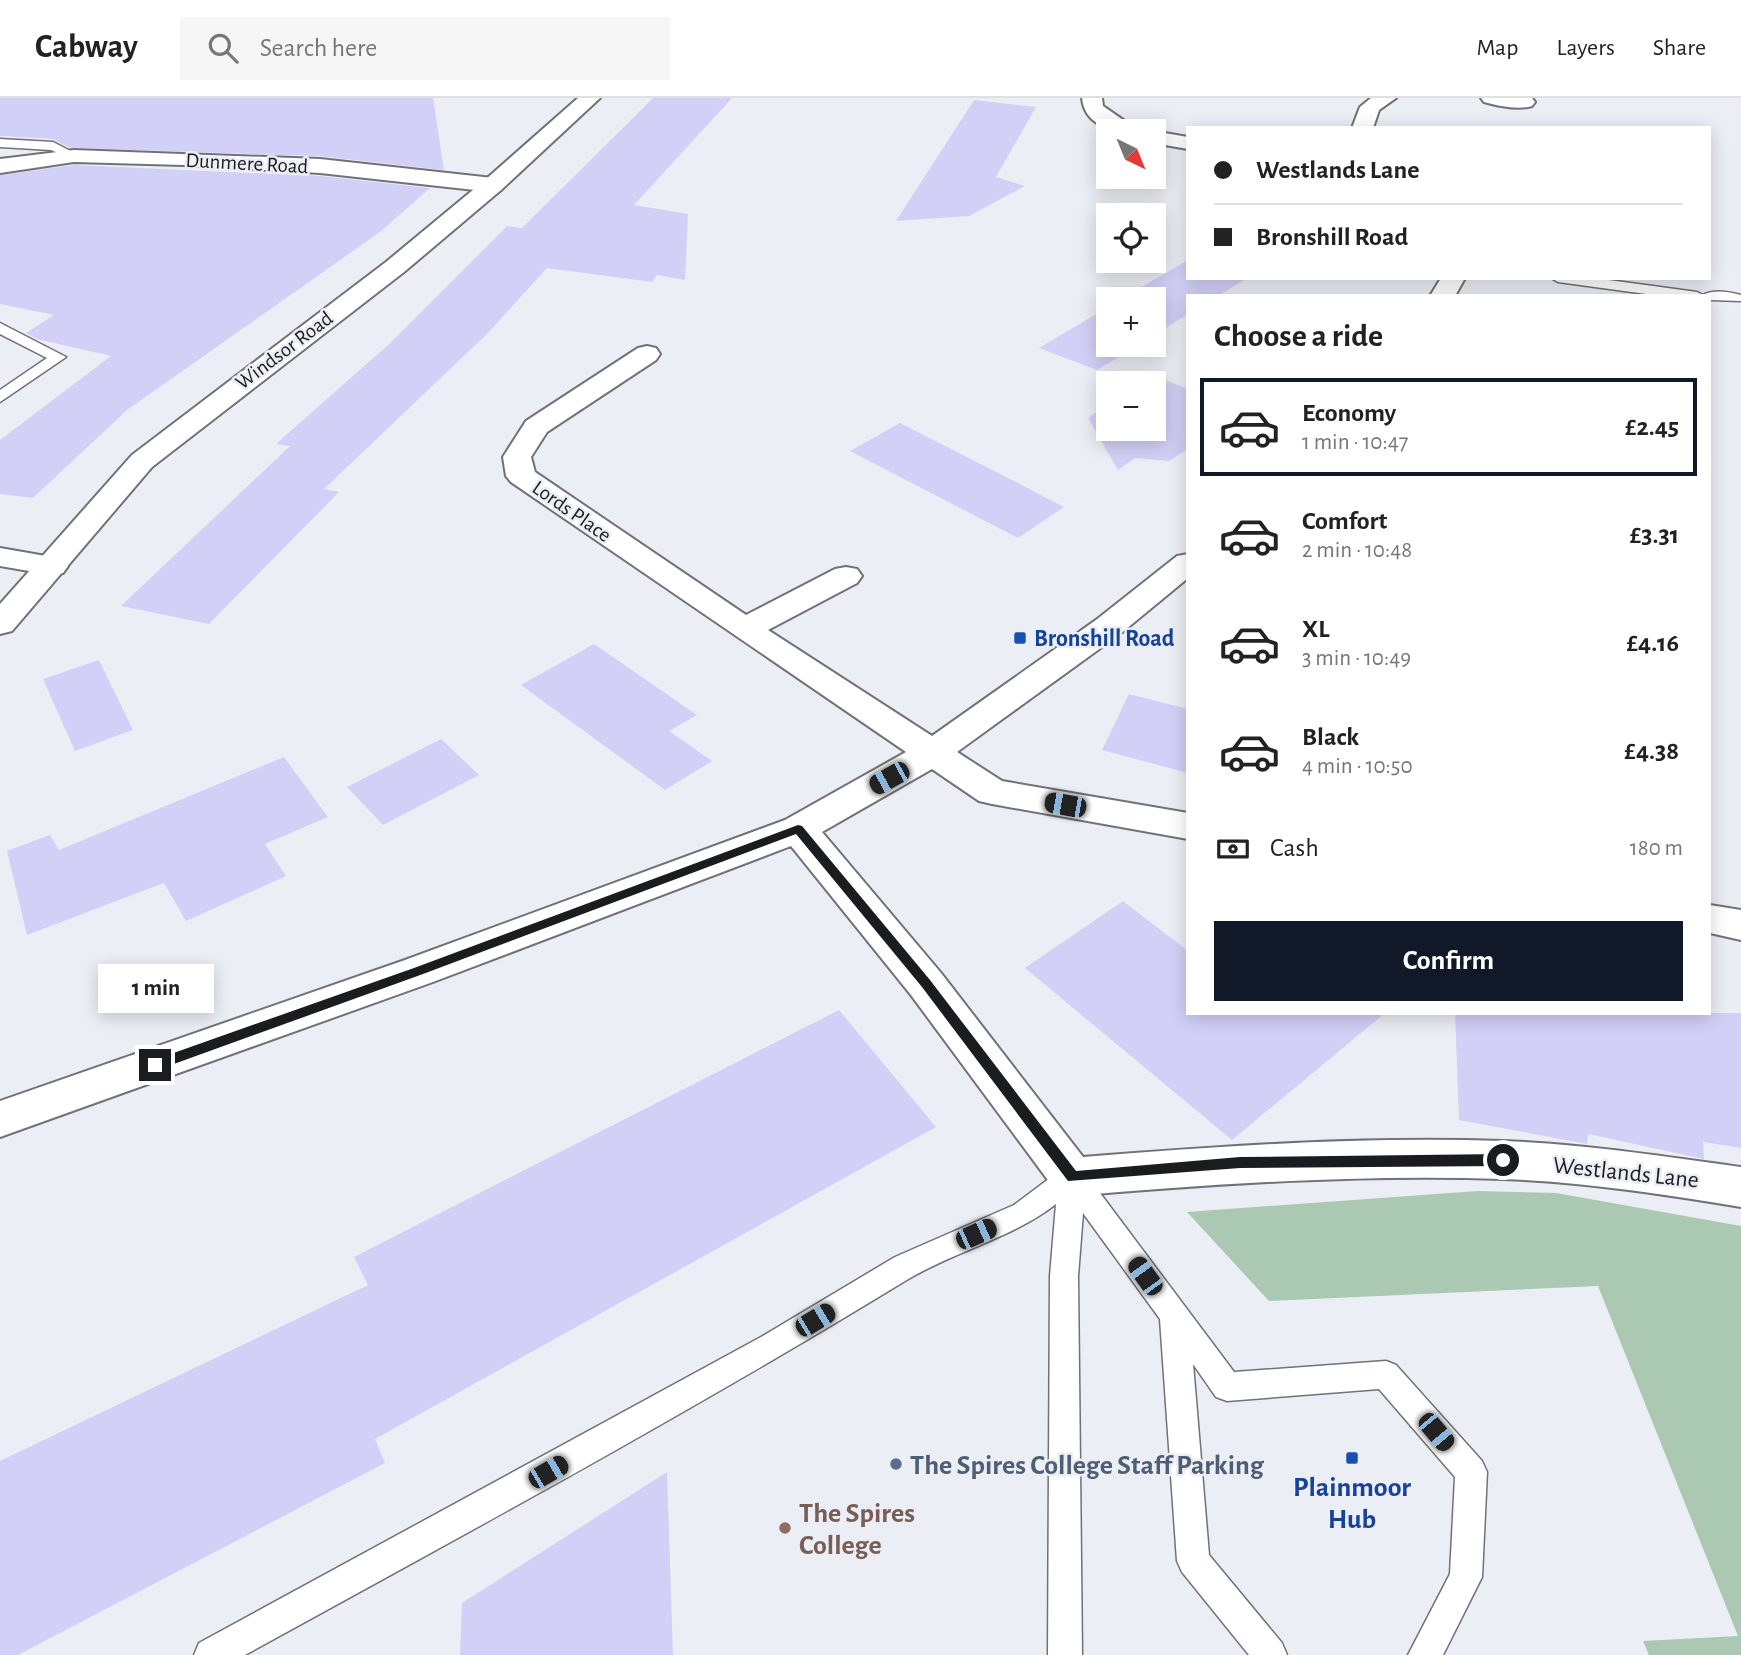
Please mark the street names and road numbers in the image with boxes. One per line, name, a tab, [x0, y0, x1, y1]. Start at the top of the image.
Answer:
street label: Dunmere Road	[185, 150, 309, 177]
street label: Windsor Road	[232, 307, 337, 394]
street label: Lords Place	[528, 477, 615, 546]
street label: Westlands Lane	[1552, 1153, 1700, 1193]

